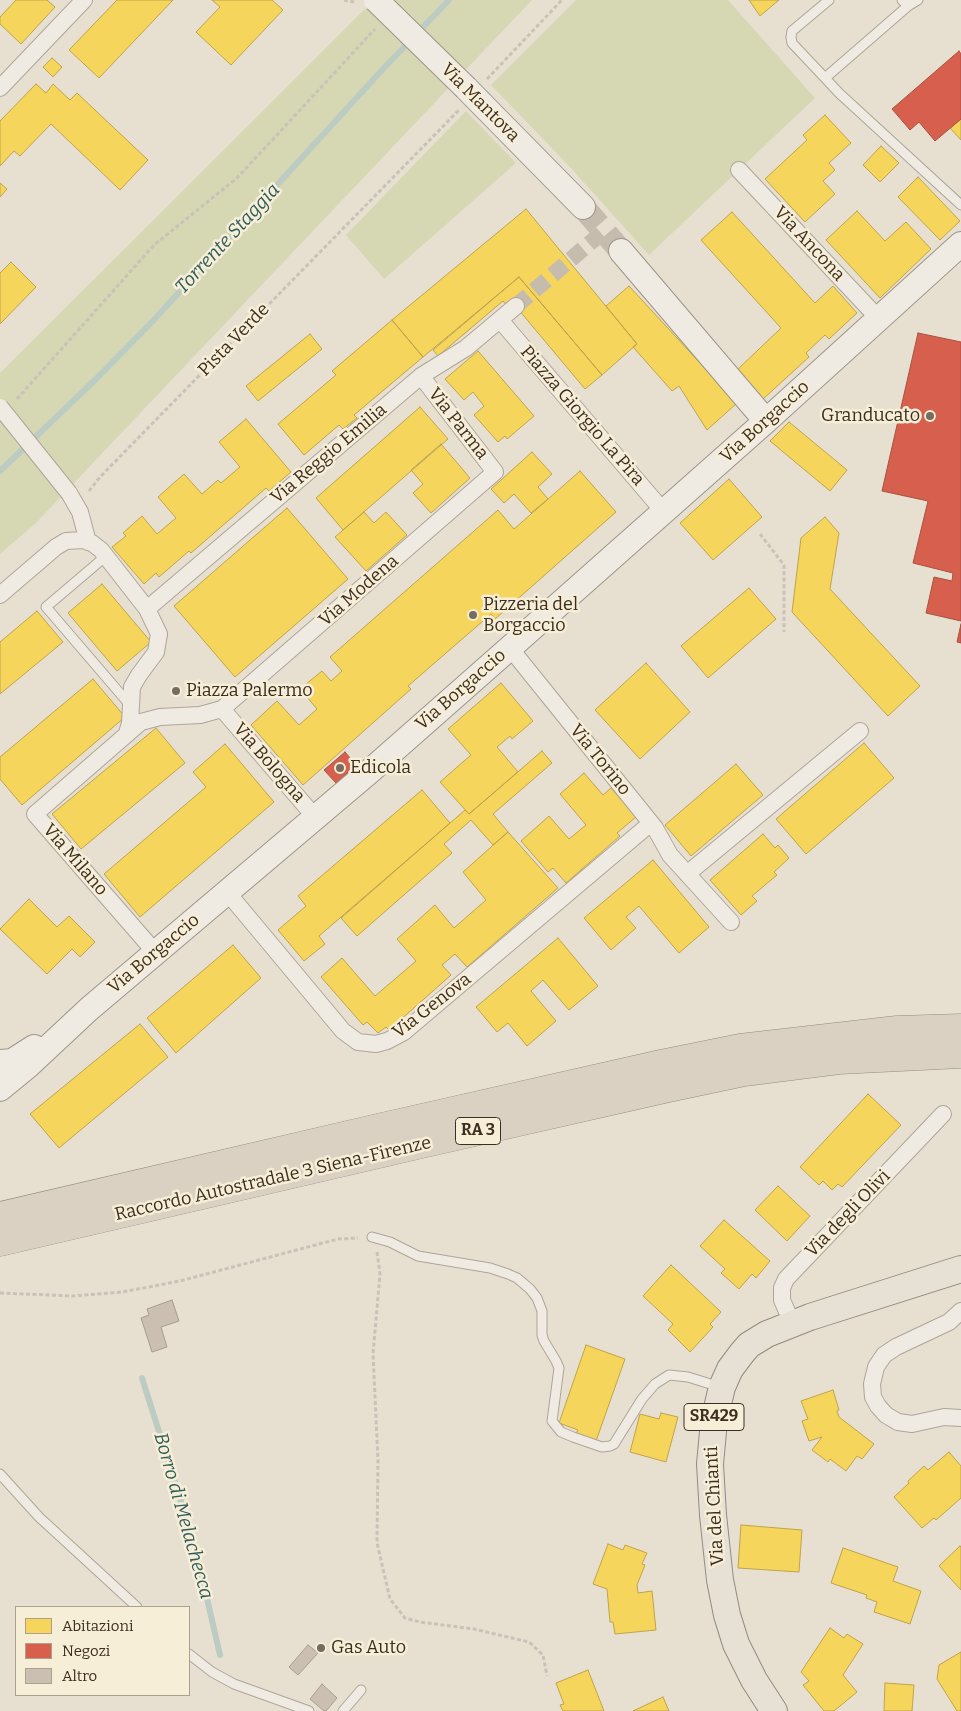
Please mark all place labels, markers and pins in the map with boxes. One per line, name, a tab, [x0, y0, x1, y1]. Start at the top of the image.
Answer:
place label: Granducato	[821, 405, 920, 427]
marker: Granducato	[924, 410, 936, 422]
place label: Pizzeria del Borgaccio	[483, 594, 578, 636]
marker: Pizzeria del Borgaccio	[467, 609, 479, 621]
place label: Piazza Palermo	[186, 680, 313, 702]
marker: Piazza Palermo	[170, 685, 182, 697]
place label: Edicola	[350, 757, 411, 779]
marker: Edicola	[334, 762, 346, 774]
place label: Gas Auto	[331, 1637, 406, 1659]
marker: Gas Auto	[315, 1642, 327, 1654]

